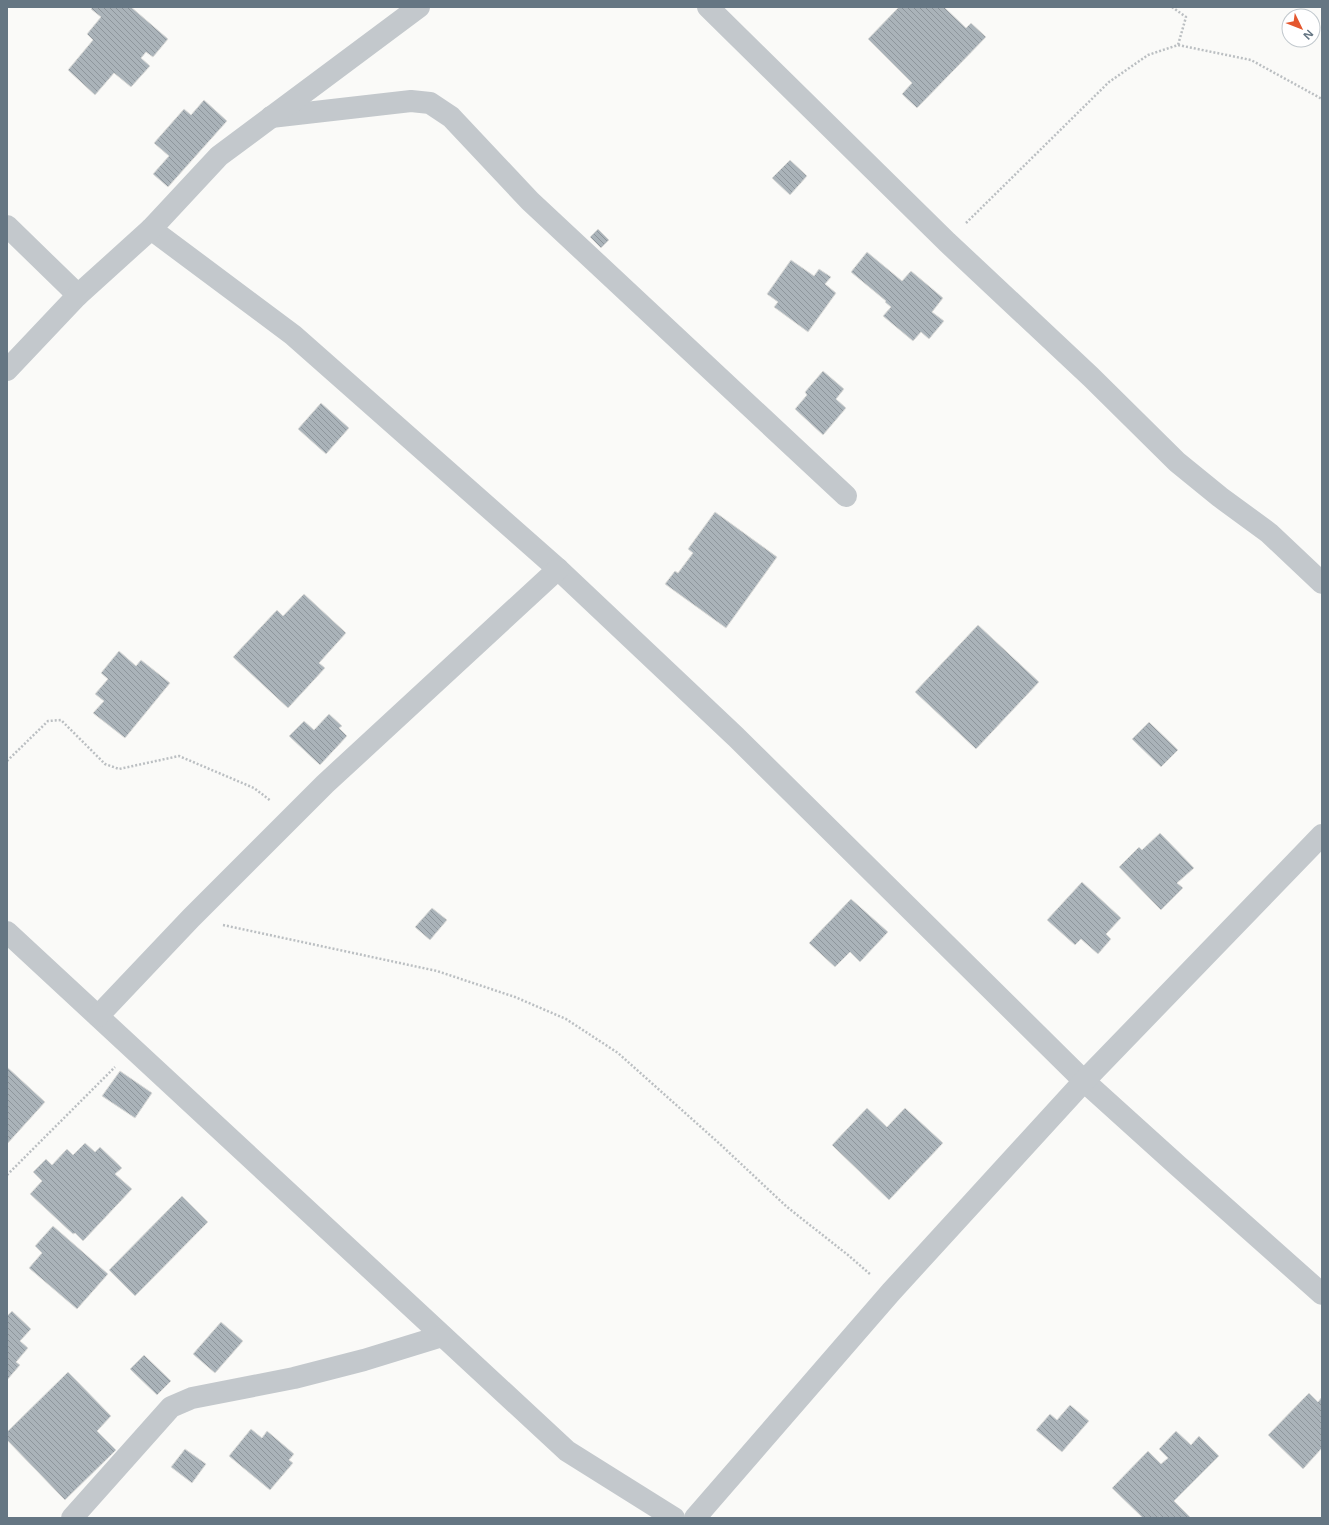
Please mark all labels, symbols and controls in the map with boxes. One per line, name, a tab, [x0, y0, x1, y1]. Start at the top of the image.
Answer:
north arrow	[1281, 8, 1321, 48]
text: N	[1300, 27, 1317, 44]

